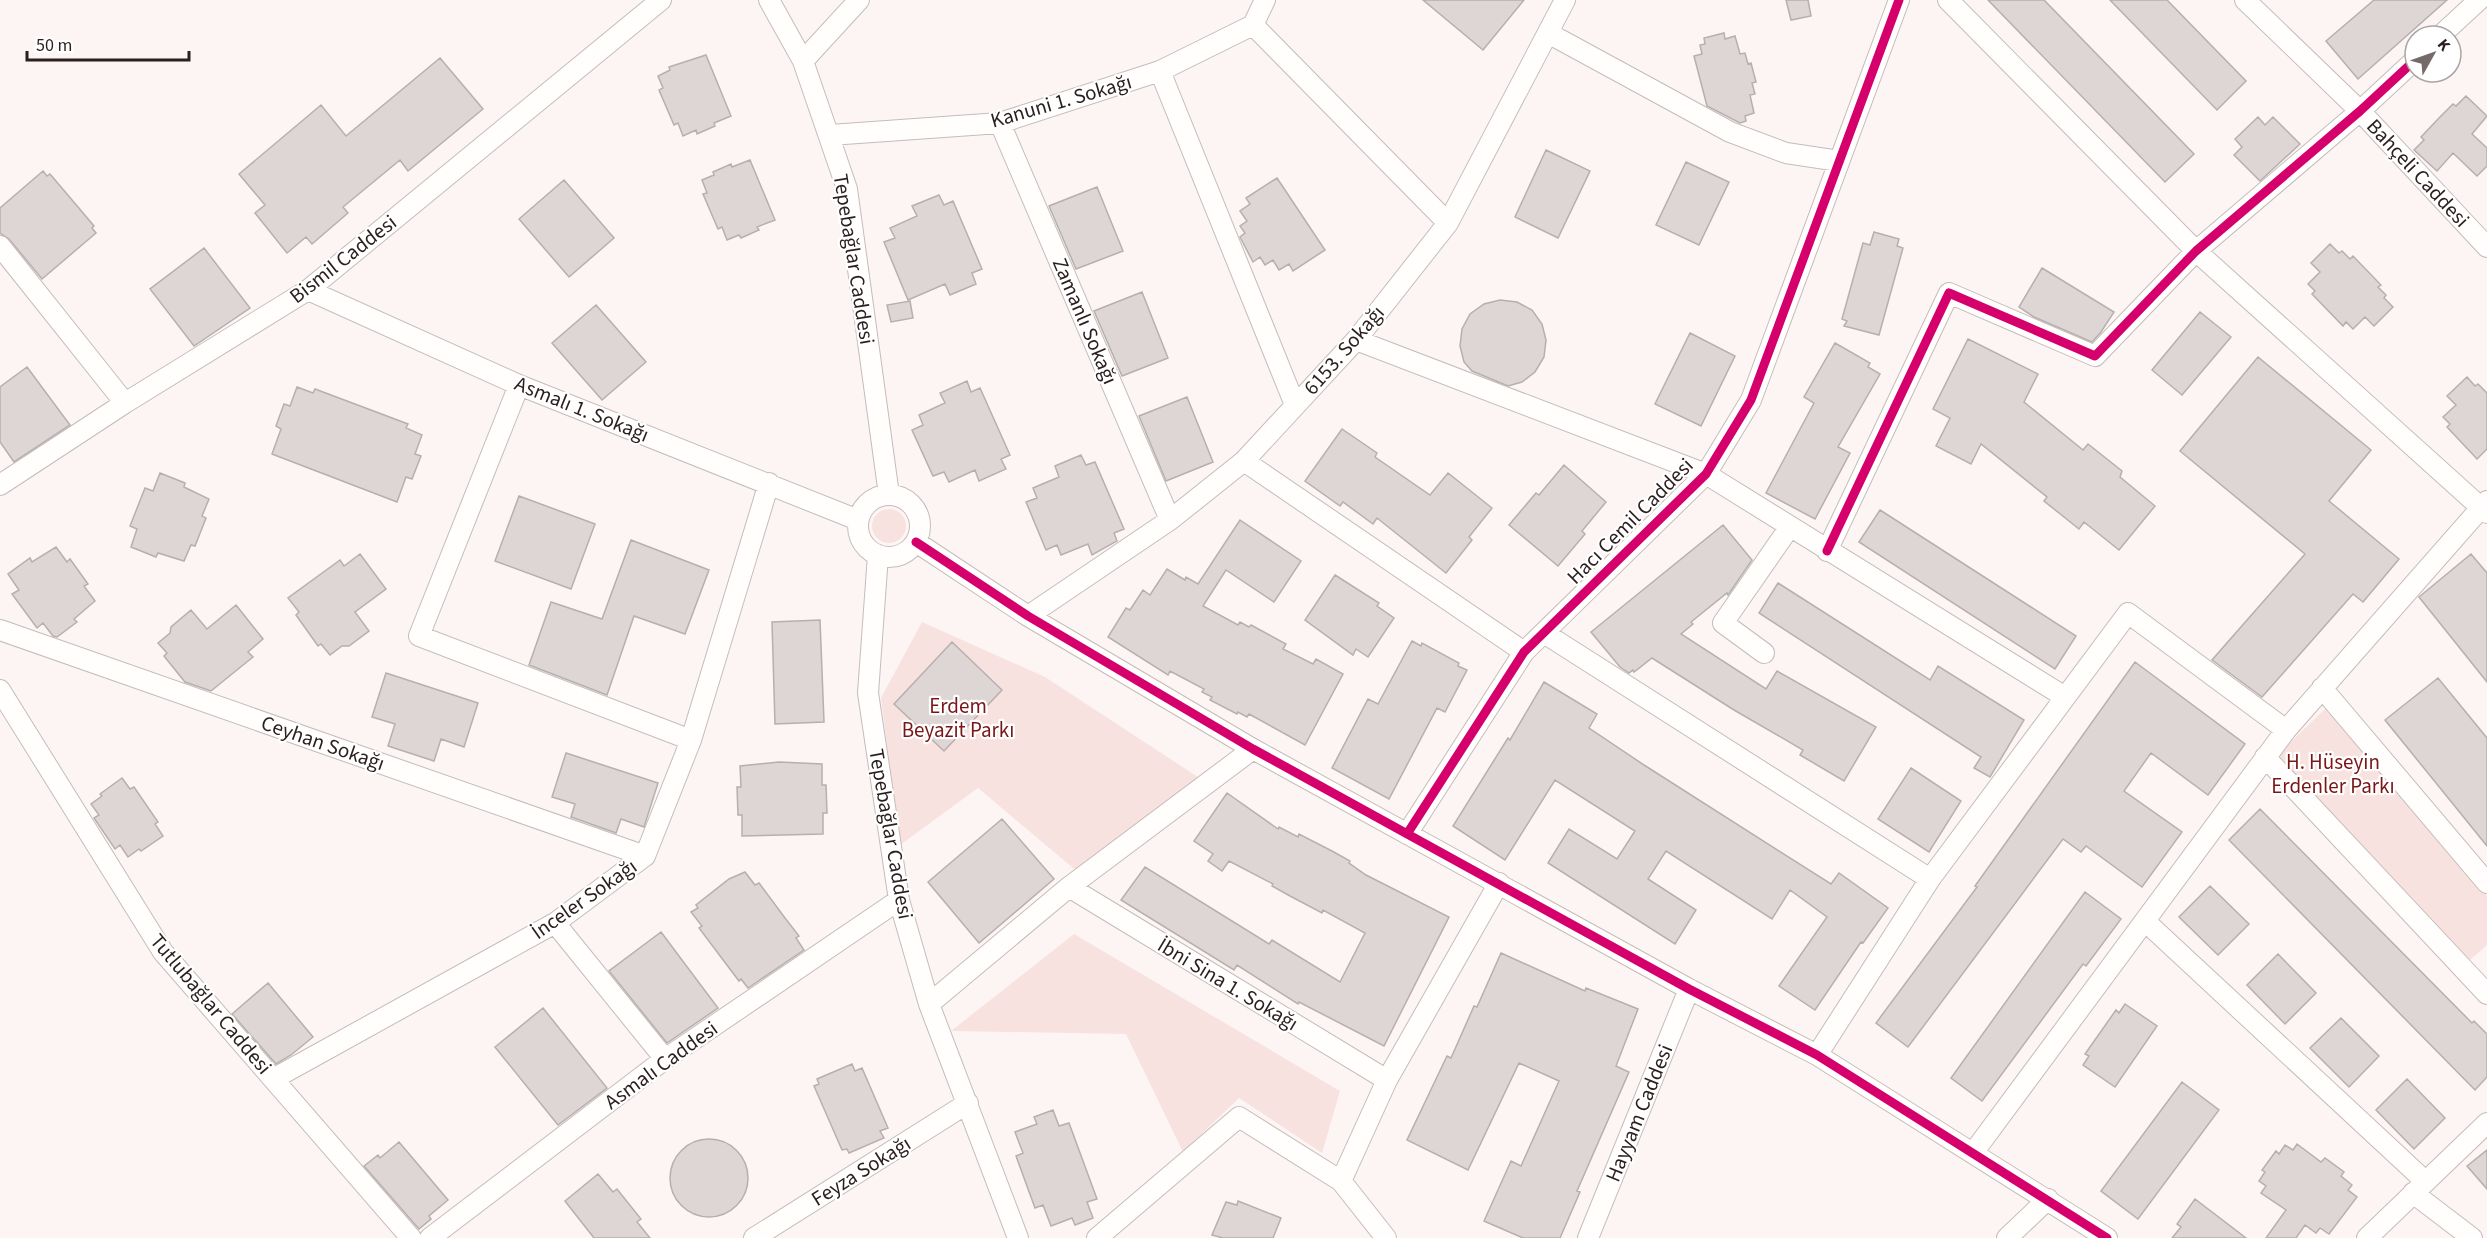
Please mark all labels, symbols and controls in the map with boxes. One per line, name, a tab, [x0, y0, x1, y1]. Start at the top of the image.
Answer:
scale bar	[27, 24, 189, 62]
north arrow	[2403, 24, 2463, 84]
text: 50 m	[36, 33, 72, 58]
text: K	[2432, 34, 2455, 56]
street label: Kanuni 1. Sokağı	[987, 67, 1135, 135]
street label: Bahçeli Caddesi	[2360, 112, 2476, 234]
street label: Tepebağlar Caddesi	[826, 171, 882, 347]
street label: Bismil Caddesi	[283, 208, 403, 310]
street label: Zamanlı Sokağı	[1045, 253, 1125, 389]
street label: 6153. Sokağı	[1296, 299, 1392, 401]
street label: Asmalı 1. Sokağı	[510, 368, 654, 450]
street label: Hacı Cemil Caddesi	[1560, 451, 1700, 591]
park label: Erdem Beyazit Parkı	[902, 691, 1014, 745]
street label: Ceyhan Sokağı	[257, 708, 389, 778]
street label: Tepebağlar Caddesi	[861, 746, 921, 922]
park label: H. Hüseyin Erdenler Parkı	[2271, 747, 2395, 801]
street label: İnceler Sokağı	[525, 851, 643, 947]
street label: Tutlubağlar Caddesi	[143, 927, 279, 1081]
street label: İbni Sina 1. Sokağı	[1152, 930, 1304, 1038]
street label: Asmalı Caddesi	[598, 1014, 724, 1116]
street label: Hayyam Caddesi	[1598, 1040, 1680, 1186]
street label: Feyza Sokağı	[805, 1129, 917, 1213]

